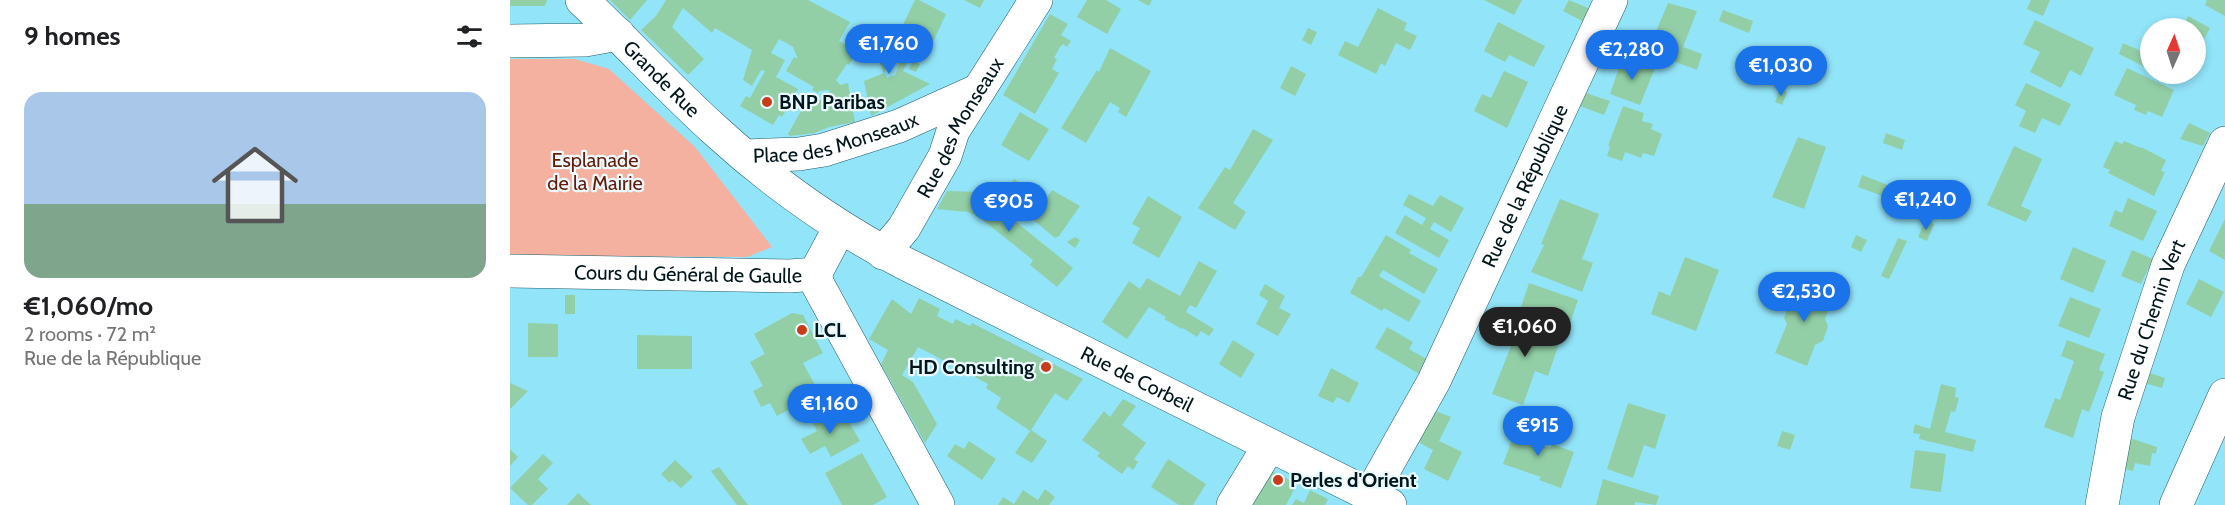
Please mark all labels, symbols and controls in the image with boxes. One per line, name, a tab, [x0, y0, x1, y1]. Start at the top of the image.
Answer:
north arrow	[2140, 18, 2206, 84]
map controls	[2140, 18, 2206, 84]
text: 9 homes	[24, 20, 121, 52]
icon: filters	[453, 20, 486, 53]
pin: €1,760	[840, 24, 938, 75]
pin: €2,280	[1583, 30, 1681, 81]
text: €1,760	[859, 31, 919, 55]
street label: Grande Rue	[618, 35, 705, 122]
text: €2,280	[1600, 37, 1664, 61]
pin: €1,030	[1732, 46, 1830, 97]
street label: Rue des Monseaux	[912, 52, 1009, 202]
text: €1,030	[1749, 53, 1813, 77]
place label: BNP Paribas	[779, 90, 885, 114]
marker: BNP Paribas	[760, 95, 774, 109]
street label: Rue de la République	[1476, 100, 1573, 271]
street label: Place des Monseaux	[753, 107, 922, 168]
icon: home	[201, 131, 309, 239]
park label: Esplanade de la Mairie	[547, 148, 643, 195]
pin: €1,240	[1877, 180, 1975, 231]
pin: €905	[973, 182, 1045, 233]
text: €1,240	[1895, 187, 1957, 211]
text: €905	[985, 189, 1033, 213]
street label: Rue du Chemin Vert	[2112, 235, 2190, 403]
street label: Cours du Général de Gaulle	[574, 260, 803, 288]
pin: €2,530	[1755, 272, 1853, 323]
text: €2,530	[1772, 279, 1836, 303]
text: €1,060/mo	[24, 290, 153, 322]
pin: €1,060	[1476, 307, 1574, 358]
text: €1,060	[1493, 314, 1557, 338]
place label: LCL	[814, 318, 846, 342]
text: 2 rooms · 72 m²	[24, 322, 156, 346]
marker: LCL	[795, 323, 809, 337]
street label: Rue de Corbeil	[1077, 341, 1197, 417]
text: Rue de la République	[24, 346, 201, 370]
place label: HD Consulting	[909, 355, 1034, 379]
marker: HD Consulting	[1039, 360, 1053, 374]
pin: €1,160	[781, 384, 879, 435]
text: €1,160	[801, 391, 859, 415]
pin: €915	[1502, 406, 1574, 457]
text: €915	[1517, 413, 1559, 437]
place label: Perles d'Orient	[1290, 468, 1417, 492]
marker: Perles d'Orient	[1271, 473, 1285, 487]

